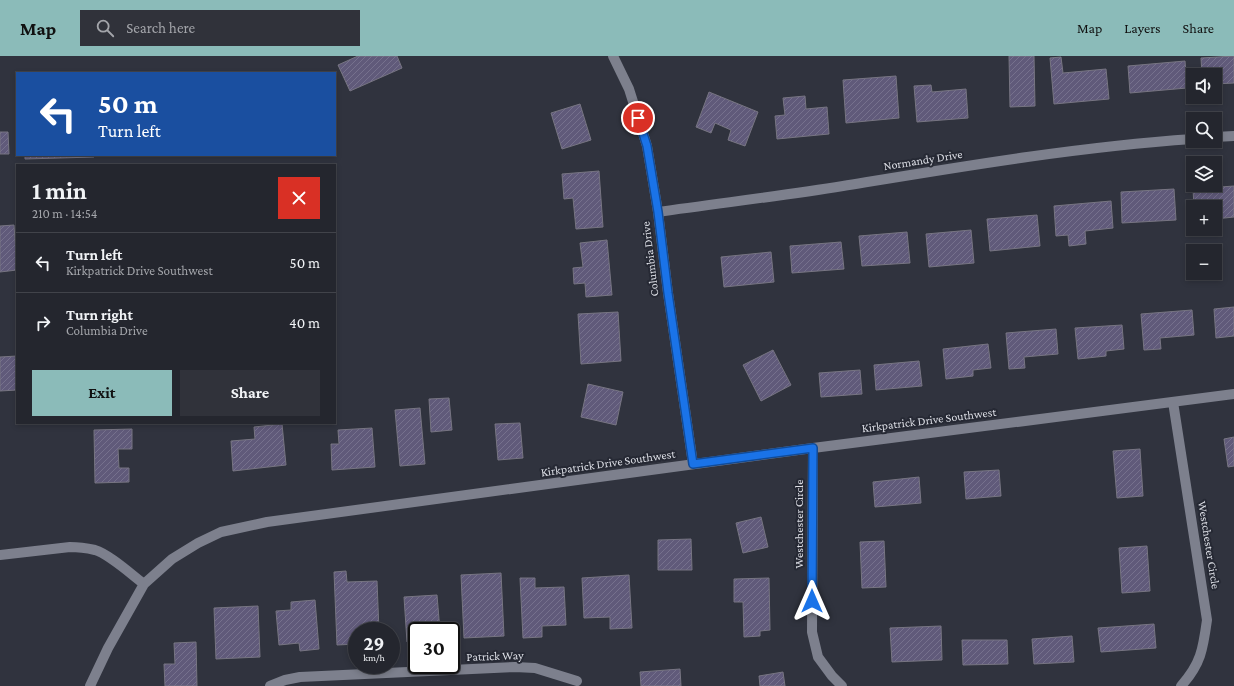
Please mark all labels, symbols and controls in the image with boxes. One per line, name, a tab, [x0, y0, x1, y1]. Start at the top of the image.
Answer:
search box	[80, 10, 360, 46]
icon: search	[94, 17, 116, 39]
text: Map	[20, 18, 56, 39]
text: Search here	[126, 20, 195, 36]
text: Map	[1077, 20, 1102, 36]
text: Layers	[1124, 20, 1161, 36]
text: Share	[1183, 20, 1214, 36]
map controls	[1186, 68, 1222, 280]
button: sound	[1186, 68, 1222, 104]
icon: left	[32, 88, 84, 140]
text: 50 m	[98, 88, 158, 119]
pin	[621, 101, 655, 135]
icon: arrive	[627, 107, 649, 129]
button: search	[1186, 112, 1222, 148]
text: Turn left	[98, 121, 161, 141]
street label: Normandy Drive	[882, 147, 964, 173]
button: layers	[1186, 156, 1222, 192]
text: 1 min	[32, 177, 87, 204]
button: close	[278, 177, 320, 219]
button: +	[1186, 200, 1222, 236]
text: 210 m · 14:54	[32, 206, 97, 221]
street label: Columbia Drive	[638, 221, 662, 297]
button: −	[1186, 244, 1222, 280]
text: Turn left	[66, 247, 122, 263]
icon: left	[32, 252, 54, 274]
text: 50 m	[290, 255, 320, 271]
text: Kirkpatrick Drive Southwest	[66, 263, 213, 278]
text: Turn right	[66, 307, 133, 323]
icon: right	[32, 312, 54, 334]
text: 40 m	[289, 315, 320, 331]
text: Columbia Drive	[66, 323, 148, 338]
button: Exit	[32, 370, 172, 416]
button: Share	[180, 370, 320, 416]
street label: Kirkpatrick Drive Southwest	[861, 405, 998, 435]
street label: Kirkpatrick Drive Southwest	[540, 447, 677, 479]
street label: Westchester Circle	[792, 480, 806, 569]
street label: Westchester Circle	[1195, 500, 1223, 590]
position arrow	[791, 580, 833, 622]
speed limit sign: 30	[408, 622, 460, 674]
text: 29	[363, 632, 385, 654]
street label: Patrick Way	[466, 648, 524, 664]
text: km/h	[363, 652, 385, 663]

